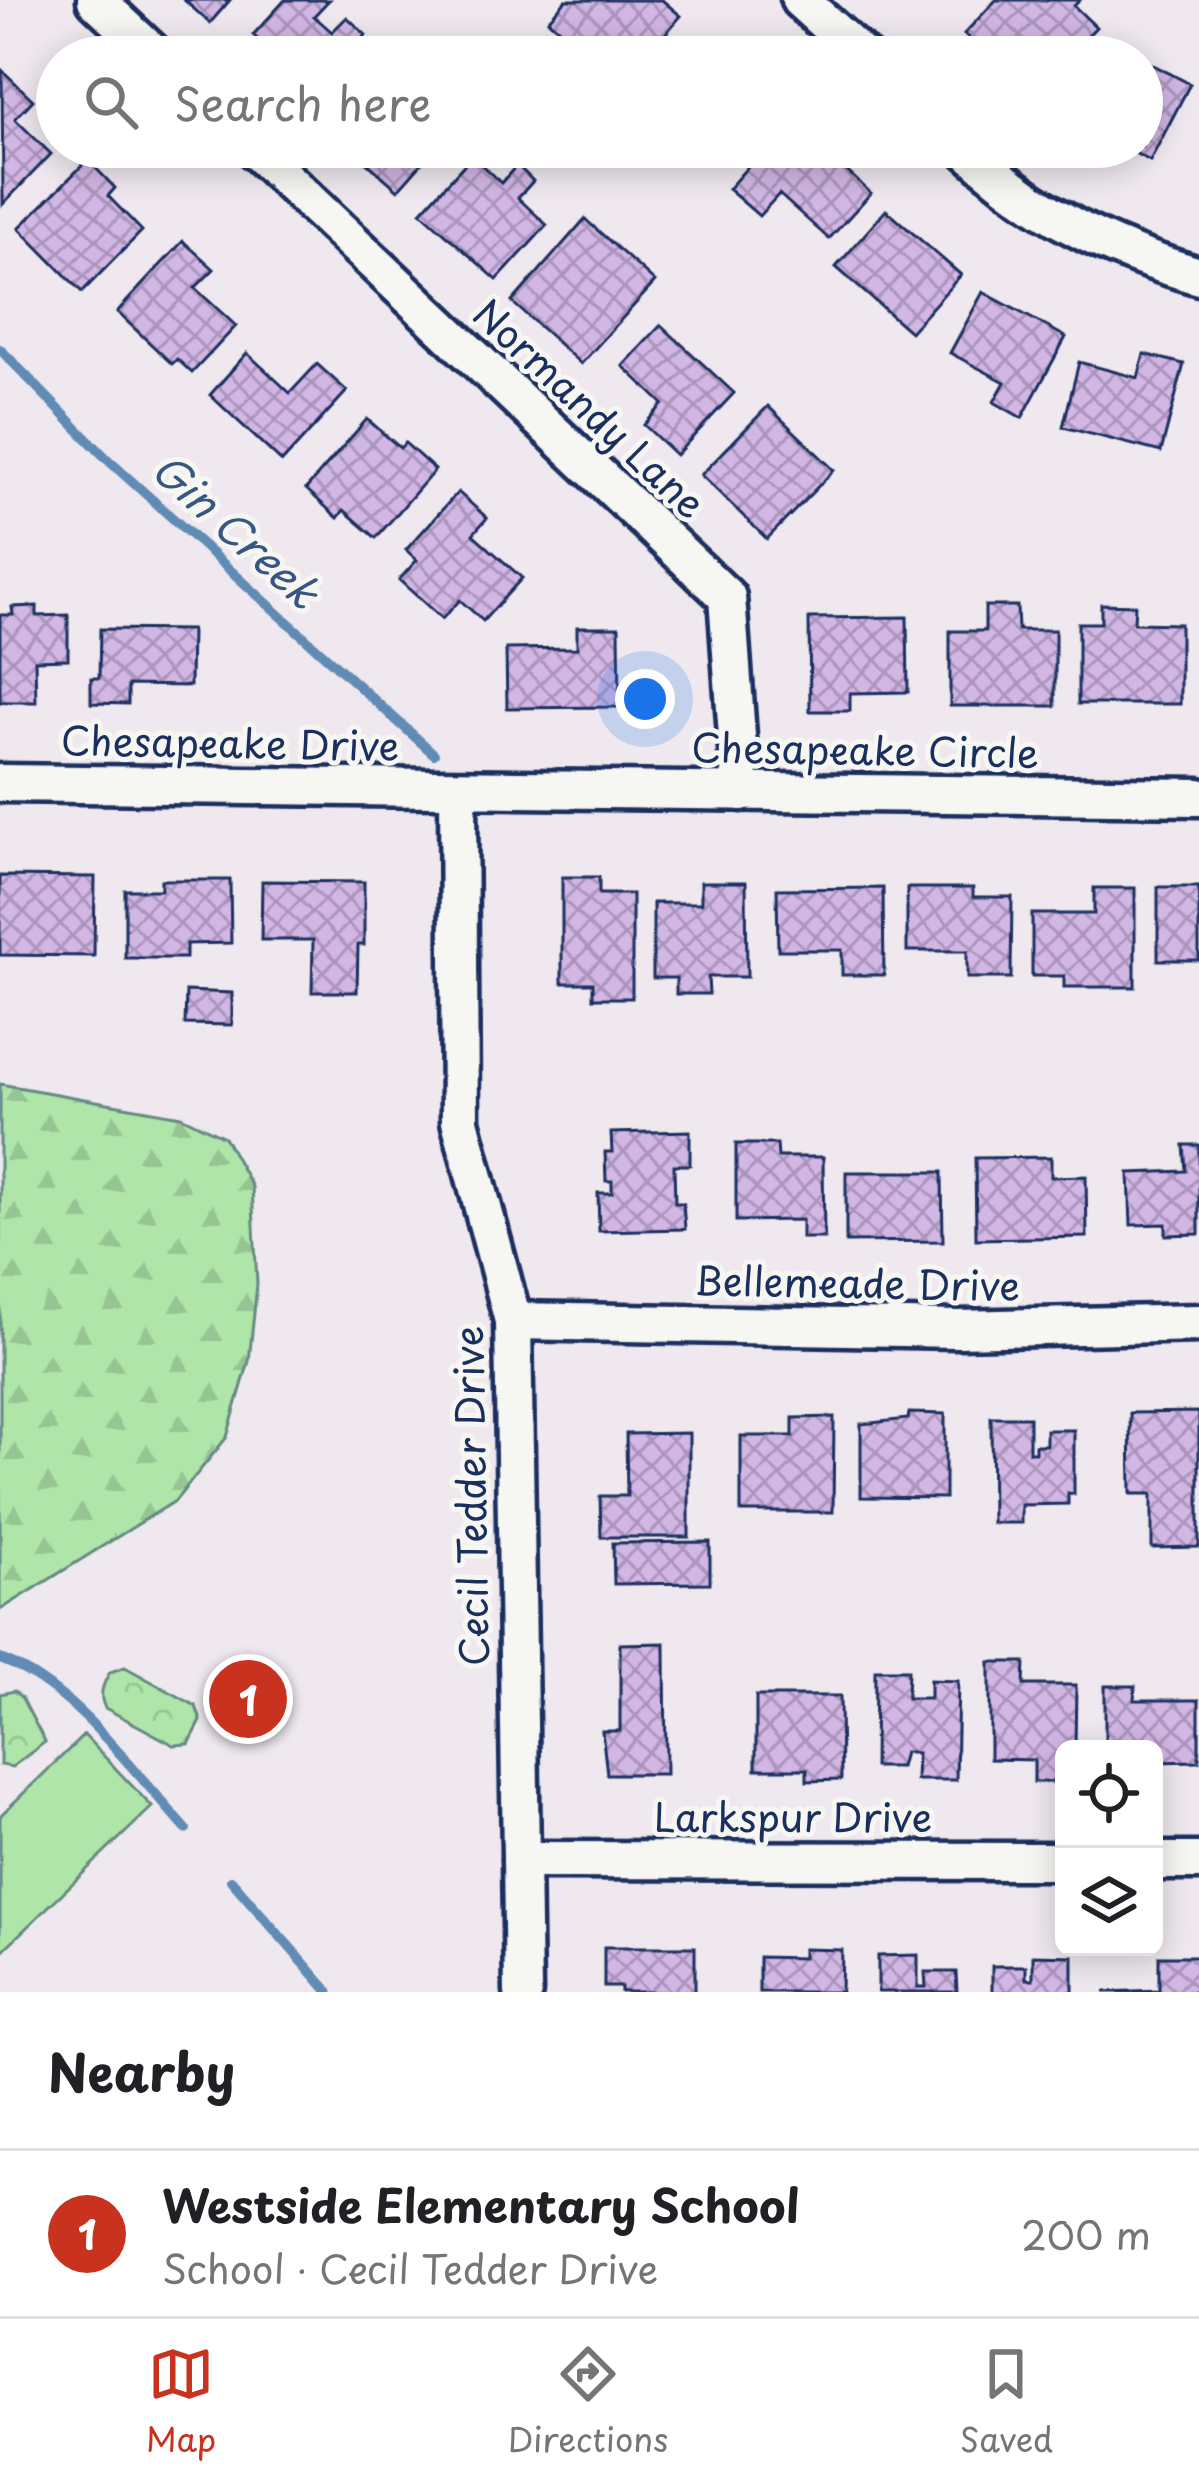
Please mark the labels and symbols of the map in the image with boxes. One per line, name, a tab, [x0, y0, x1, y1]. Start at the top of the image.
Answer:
street label: Normandy Lane	[461, 283, 720, 531]
water label: Gin Creek	[139, 437, 336, 623]
your location	[615, 669, 675, 729]
street label: Chesapeake Drive	[60, 709, 400, 774]
street label: Chesapeake Circle	[691, 716, 1039, 781]
street label: Bellemeade Drive	[693, 1249, 1021, 1314]
street label: Cecil Tedder Drive	[437, 1325, 502, 1667]
pin: 1	[209, 1654, 287, 1744]
street label: Larkspur Drive	[654, 1786, 932, 1845]

